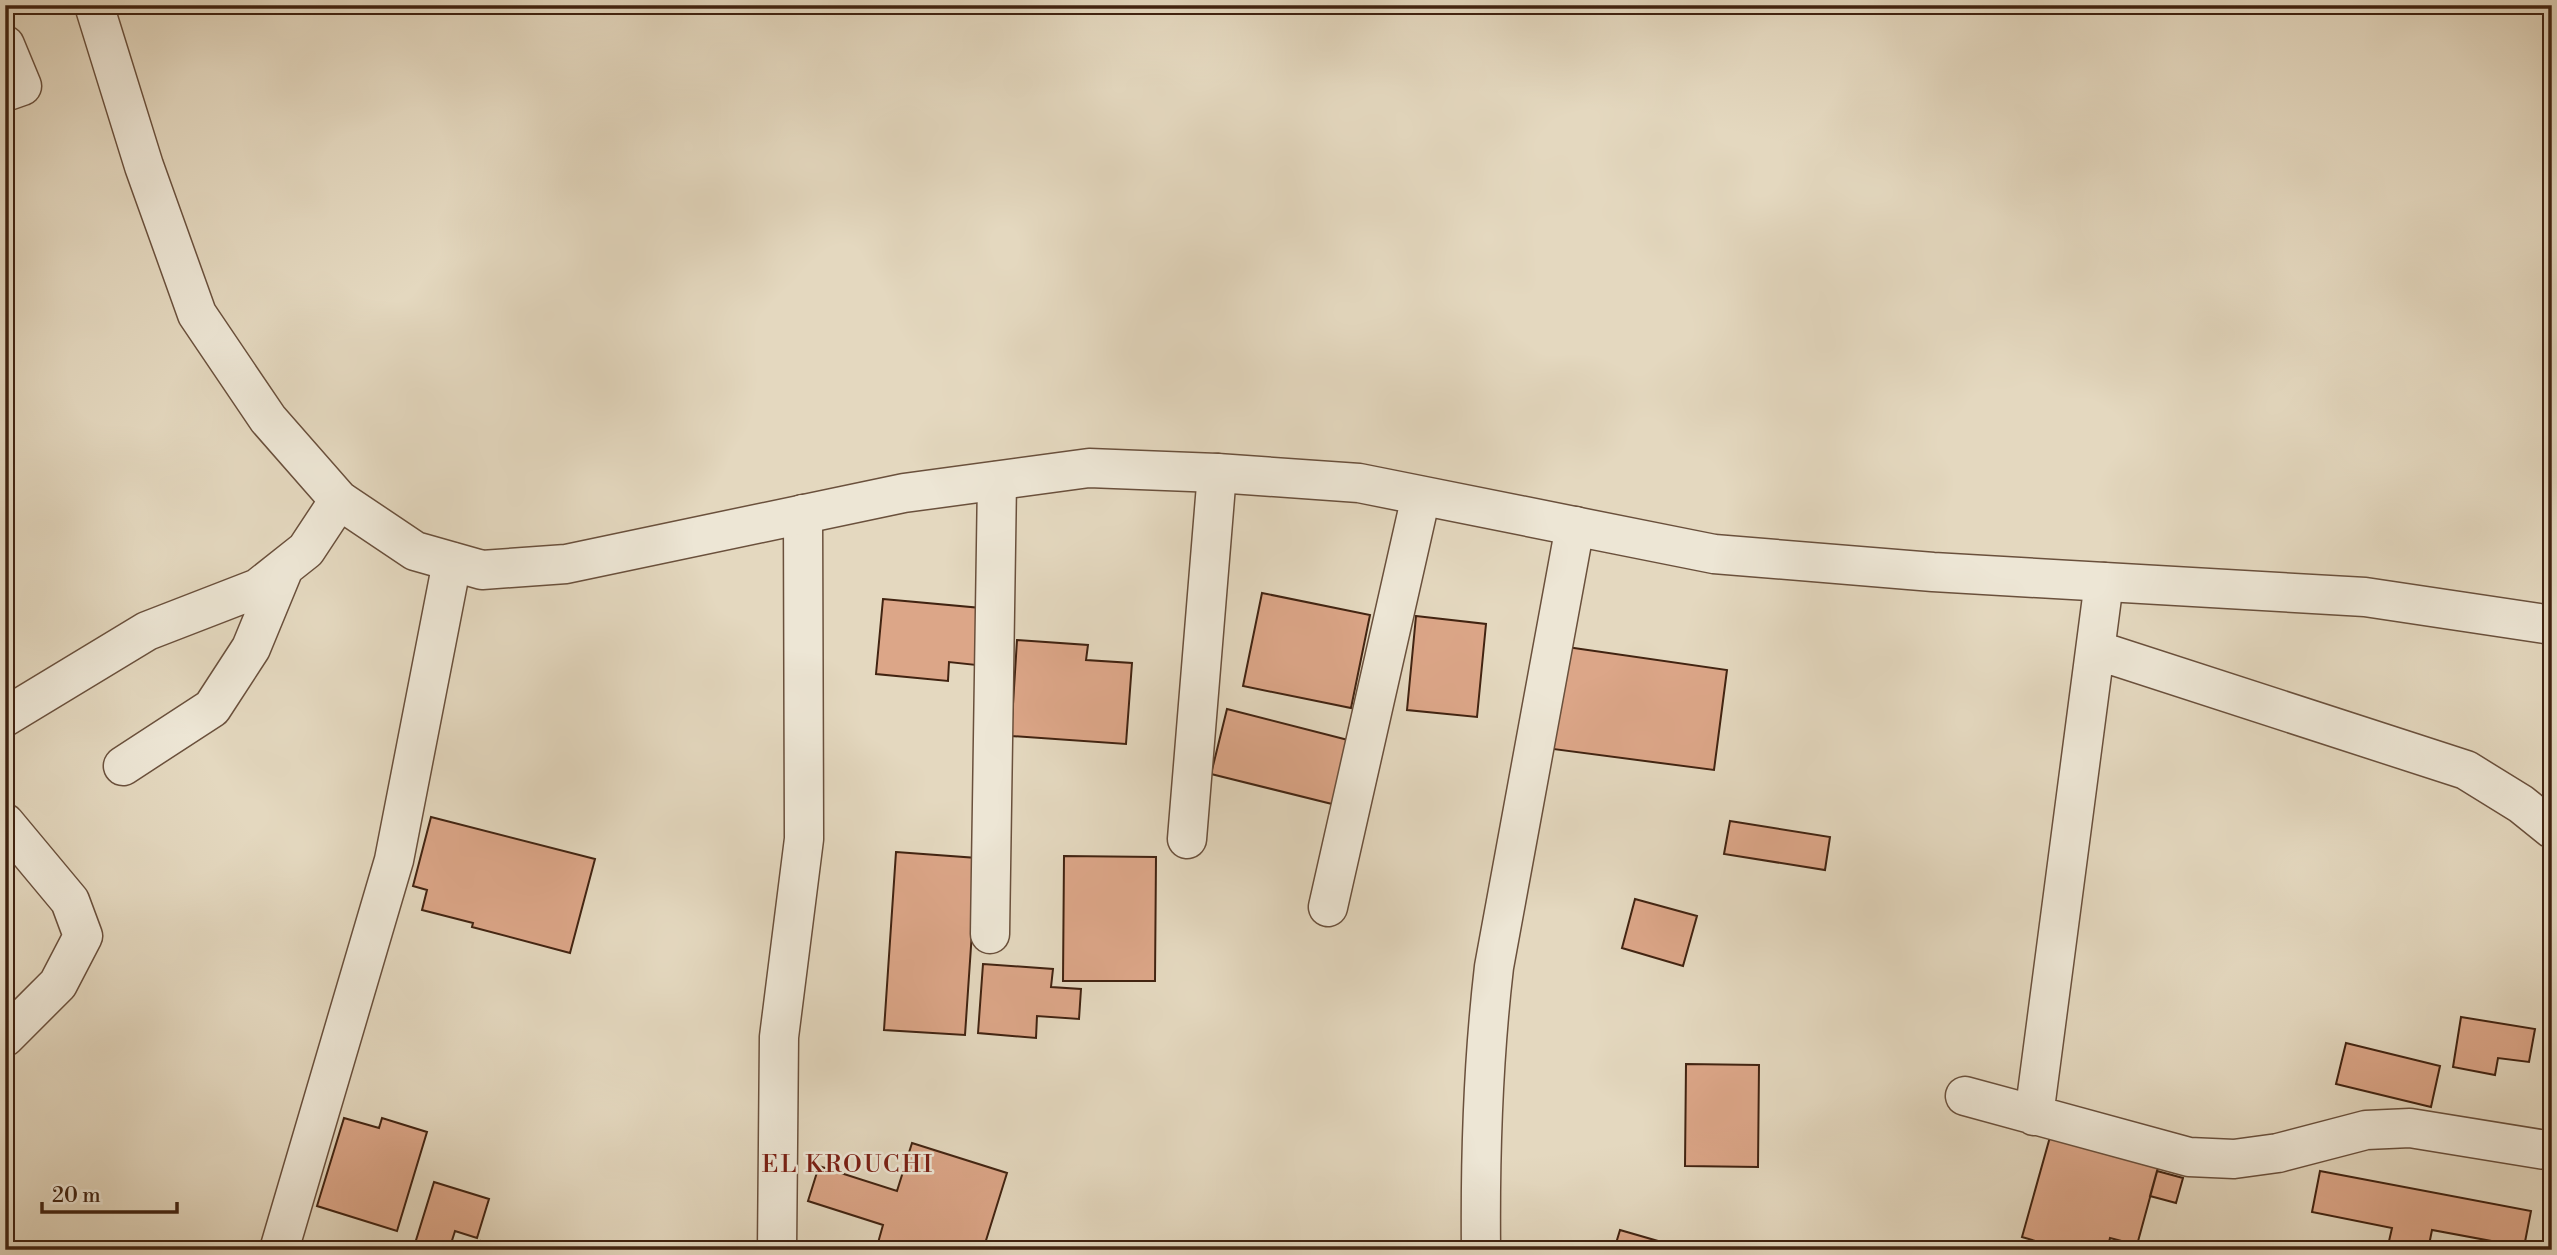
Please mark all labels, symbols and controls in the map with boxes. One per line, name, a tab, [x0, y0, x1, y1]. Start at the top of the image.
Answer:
district label: EL KROUCHI	[762, 1150, 934, 1180]
scale bar	[42, 1171, 177, 1215]
text: 20 m	[52, 1183, 101, 1209]

